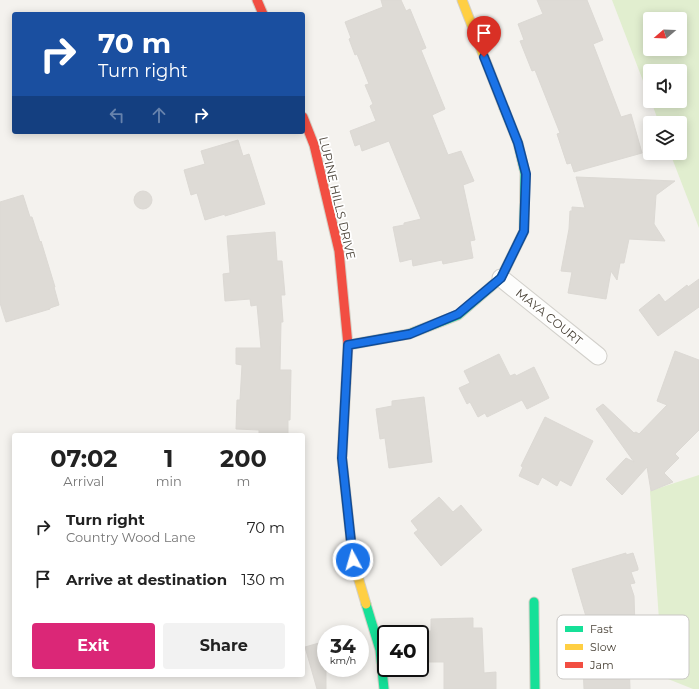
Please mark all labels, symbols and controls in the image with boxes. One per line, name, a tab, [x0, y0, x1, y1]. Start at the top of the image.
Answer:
north arrow	[643, 12, 687, 56]
map controls	[643, 12, 687, 160]
pin	[467, 16, 501, 57]
icon: arrive	[473, 22, 495, 44]
text: 70 m	[98, 26, 171, 60]
icon: right	[32, 28, 84, 80]
text: Turn right	[98, 60, 188, 82]
button: sound	[643, 64, 687, 108]
icon: left	[106, 104, 128, 126]
icon: ahead	[148, 104, 170, 126]
icon: right	[190, 104, 212, 126]
button: layers	[643, 116, 687, 160]
street label: LUPINE HILLS DRIVE	[316, 135, 359, 261]
street label: MAYA COURT	[513, 285, 586, 348]
text: 07:02	[50, 444, 117, 473]
text: 1	[164, 444, 173, 473]
text: 200	[220, 444, 267, 473]
text: Arrival	[63, 473, 104, 489]
text: min	[156, 473, 182, 489]
text: m	[236, 473, 250, 489]
text: Turn right	[66, 510, 145, 529]
icon: right	[32, 516, 54, 538]
text: 70 m	[247, 518, 285, 537]
text: Country Wood Lane	[66, 529, 196, 545]
position arrow	[332, 539, 374, 581]
icon: arrive	[32, 568, 54, 590]
text: Arrive at destination	[66, 570, 227, 589]
text: 130 m	[241, 570, 285, 589]
legend	[557, 615, 689, 679]
text: Fast	[590, 622, 614, 636]
button: Exit	[32, 623, 155, 669]
button: Share	[163, 623, 285, 669]
speed limit sign: 40	[377, 625, 429, 677]
text: 34	[330, 634, 356, 658]
text: Slow	[590, 640, 616, 654]
text: km/h	[330, 654, 356, 667]
text: Jam	[589, 658, 614, 672]

